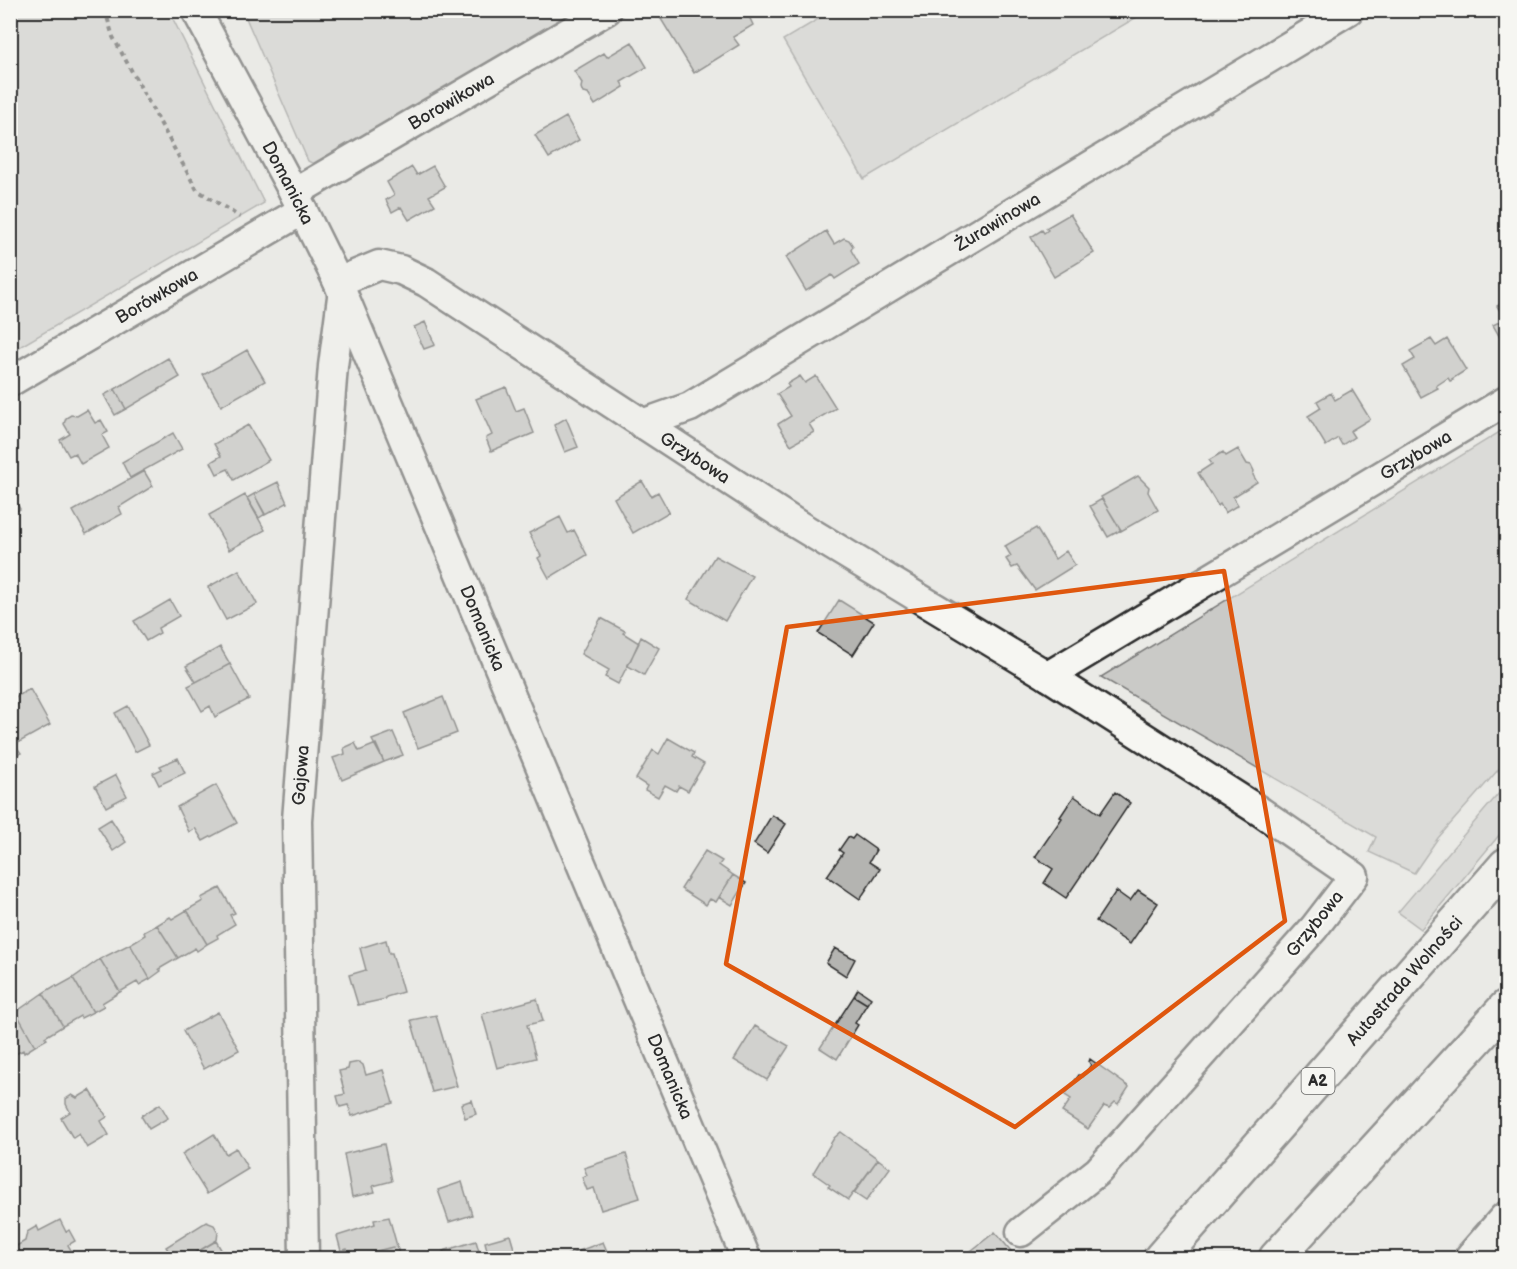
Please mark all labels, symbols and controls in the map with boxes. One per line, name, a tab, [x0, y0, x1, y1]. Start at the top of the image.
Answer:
street label: Borowikowa	[404, 68, 498, 134]
street label: Domanicka	[258, 138, 318, 228]
street label: Żurawinowa	[950, 188, 1044, 256]
street label: Borówkowa	[112, 264, 201, 328]
street label: Grzybowa	[1376, 426, 1455, 485]
street label: Grzybowa	[656, 427, 734, 488]
street label: Domanicka	[455, 582, 510, 674]
street label: Gajowa	[288, 744, 313, 806]
street label: Grzybowa	[1282, 887, 1348, 961]
street label: Autostrada Wolności	[1342, 912, 1467, 1050]
street label: Domanicka	[643, 1031, 697, 1122]
road number: A2	[1302, 1068, 1334, 1094]

